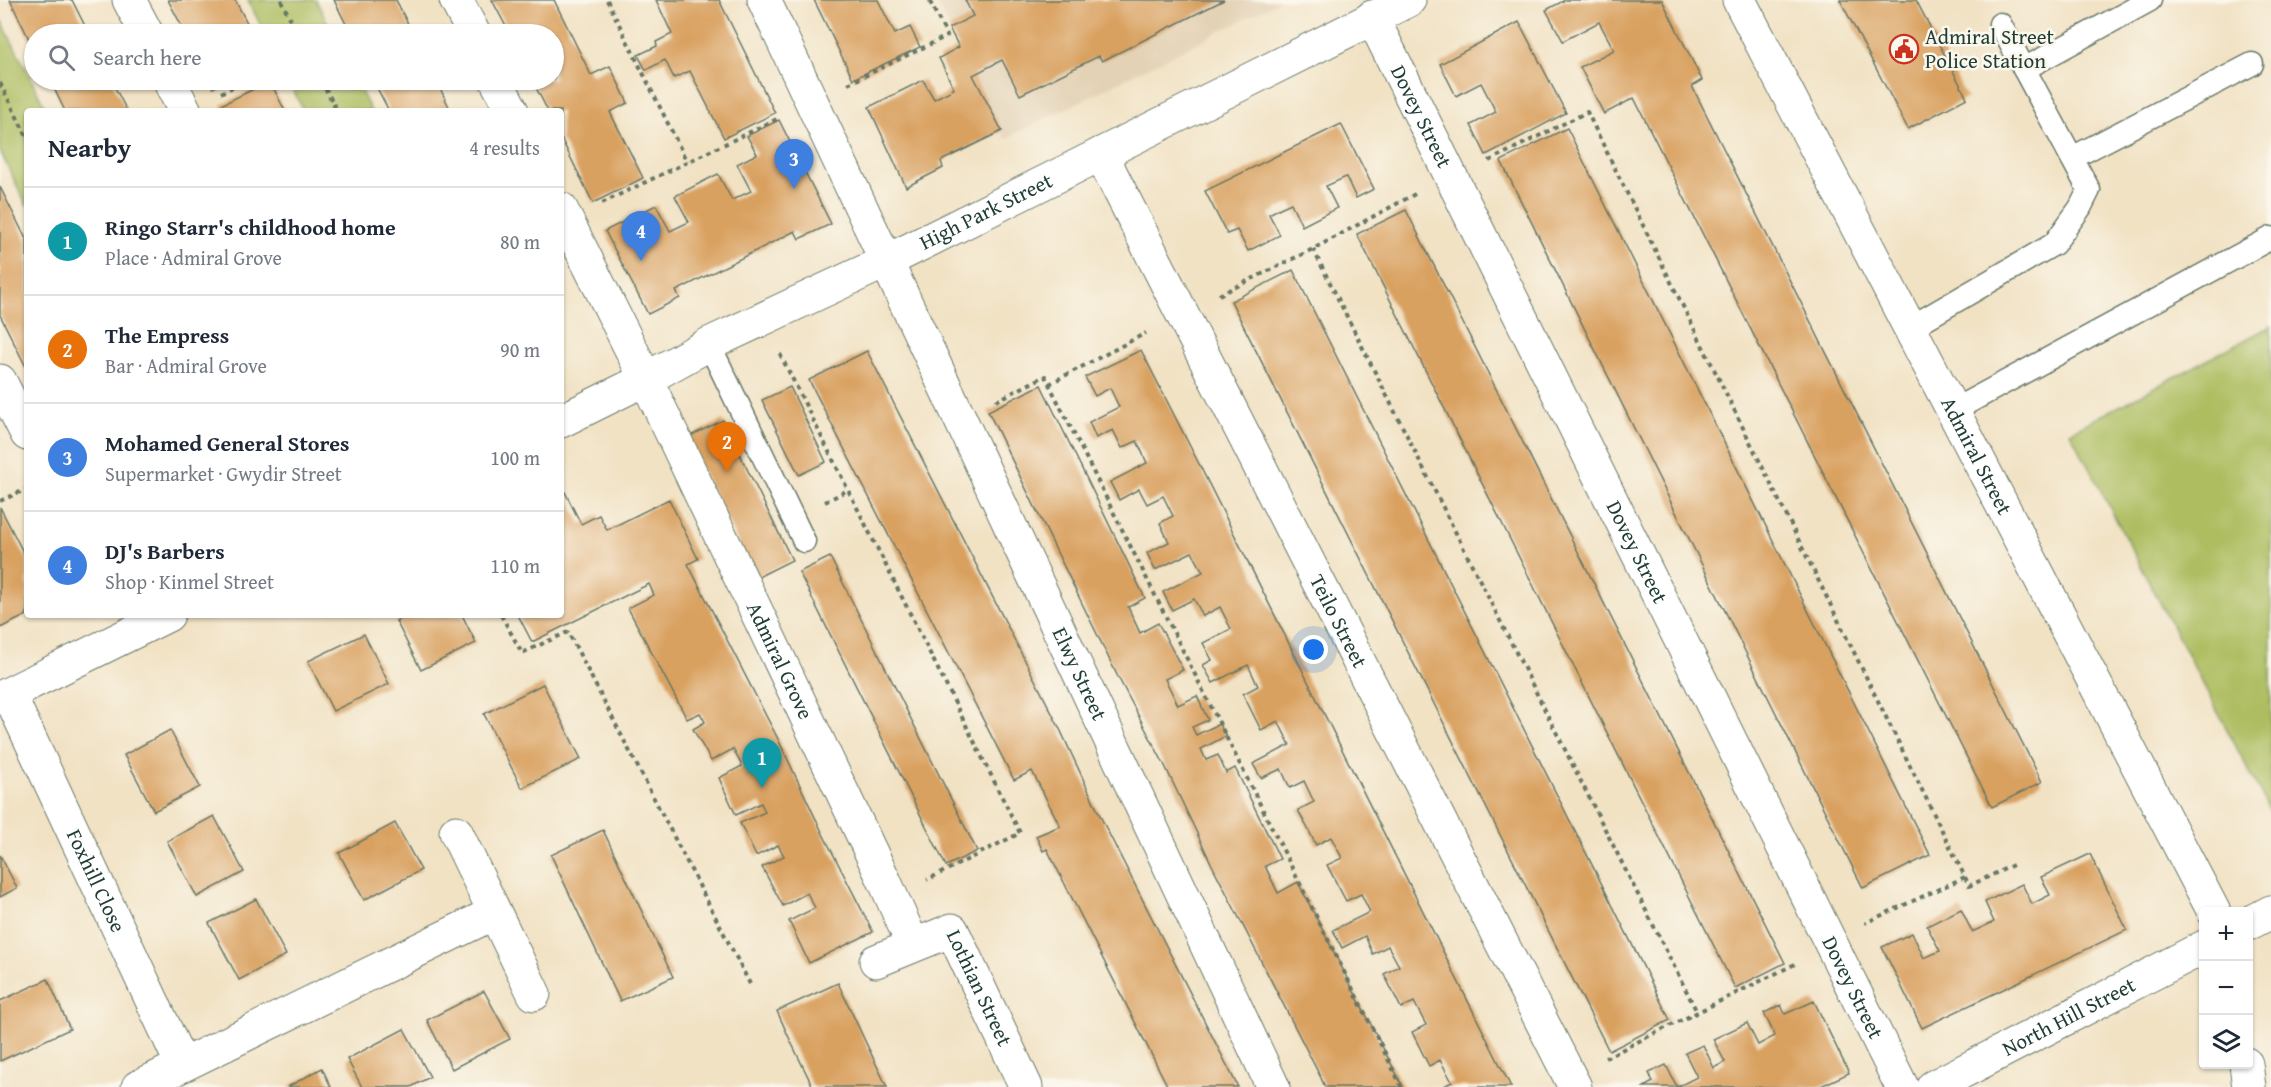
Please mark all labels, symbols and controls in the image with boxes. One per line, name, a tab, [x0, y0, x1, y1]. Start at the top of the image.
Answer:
place label: Admiral Street Police Station	[1925, 21, 2055, 76]
search box	[24, 24, 564, 90]
public building icon: Admiral Street Police Station	[1888, 33, 1920, 65]
icon: search	[45, 41, 78, 74]
text: Search here	[93, 41, 202, 73]
street label: Dovey Street	[1383, 60, 1461, 173]
text: Nearby	[48, 128, 131, 167]
text: 4 results	[469, 133, 540, 162]
pin: 3	[774, 140, 814, 189]
street label: High Park Street	[914, 164, 1058, 257]
text: Ringo Starr's childhood home	[105, 211, 396, 243]
pin: 4	[622, 212, 660, 261]
text: 1	[62, 227, 73, 256]
text: 80 m	[500, 227, 540, 256]
text: Place · Admiral Grove	[105, 243, 282, 272]
text: The Empress	[105, 319, 229, 351]
text: 2	[62, 335, 73, 364]
text: 90 m	[500, 335, 540, 364]
text: Bar · Admiral Grove	[105, 351, 267, 380]
street label: Admiral Street	[1933, 391, 2021, 521]
pin: 2	[708, 422, 746, 472]
text: Mohamed General Stores	[105, 427, 349, 459]
text: 3	[62, 443, 73, 472]
text: 100 m	[490, 443, 540, 472]
text: Supermarket · Gwydir Street	[105, 459, 342, 488]
street label: Dovey Street	[1599, 495, 1676, 609]
text: DJ's Barbers	[105, 535, 225, 567]
text: 4	[62, 551, 73, 580]
text: 110 m	[490, 551, 540, 580]
text: Shop · Kinmel Street	[105, 567, 274, 596]
street label: Teilo Street	[1302, 569, 1376, 674]
street label: Admiral Grove	[739, 597, 822, 725]
street label: Elwy Street	[1045, 622, 1115, 726]
your location	[1299, 635, 1328, 664]
pin: 1	[742, 738, 782, 788]
street label: Foxhill Close	[59, 824, 134, 937]
map controls	[2199, 907, 2253, 1069]
button: +	[2199, 907, 2253, 961]
street label: Lothian Street	[939, 924, 1021, 1052]
street label: Dovey Street	[1815, 931, 1892, 1044]
button: −	[2199, 961, 2253, 1015]
street label: North Hill Street	[1997, 969, 2141, 1064]
button: layers	[2199, 1015, 2253, 1069]

